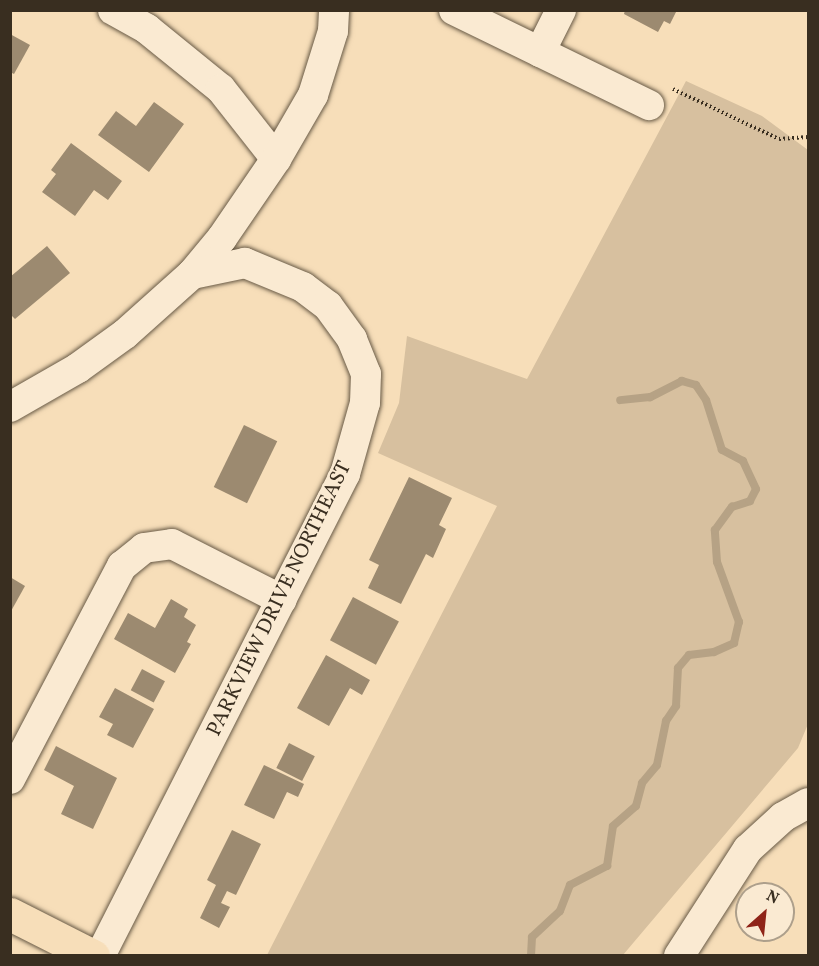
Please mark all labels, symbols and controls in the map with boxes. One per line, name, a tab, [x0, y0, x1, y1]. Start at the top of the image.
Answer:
street label: PARKVIEW DRIVE NORTHEAST	[202, 457, 358, 741]
north arrow	[735, 882, 795, 942]
text: N	[762, 885, 782, 910]

